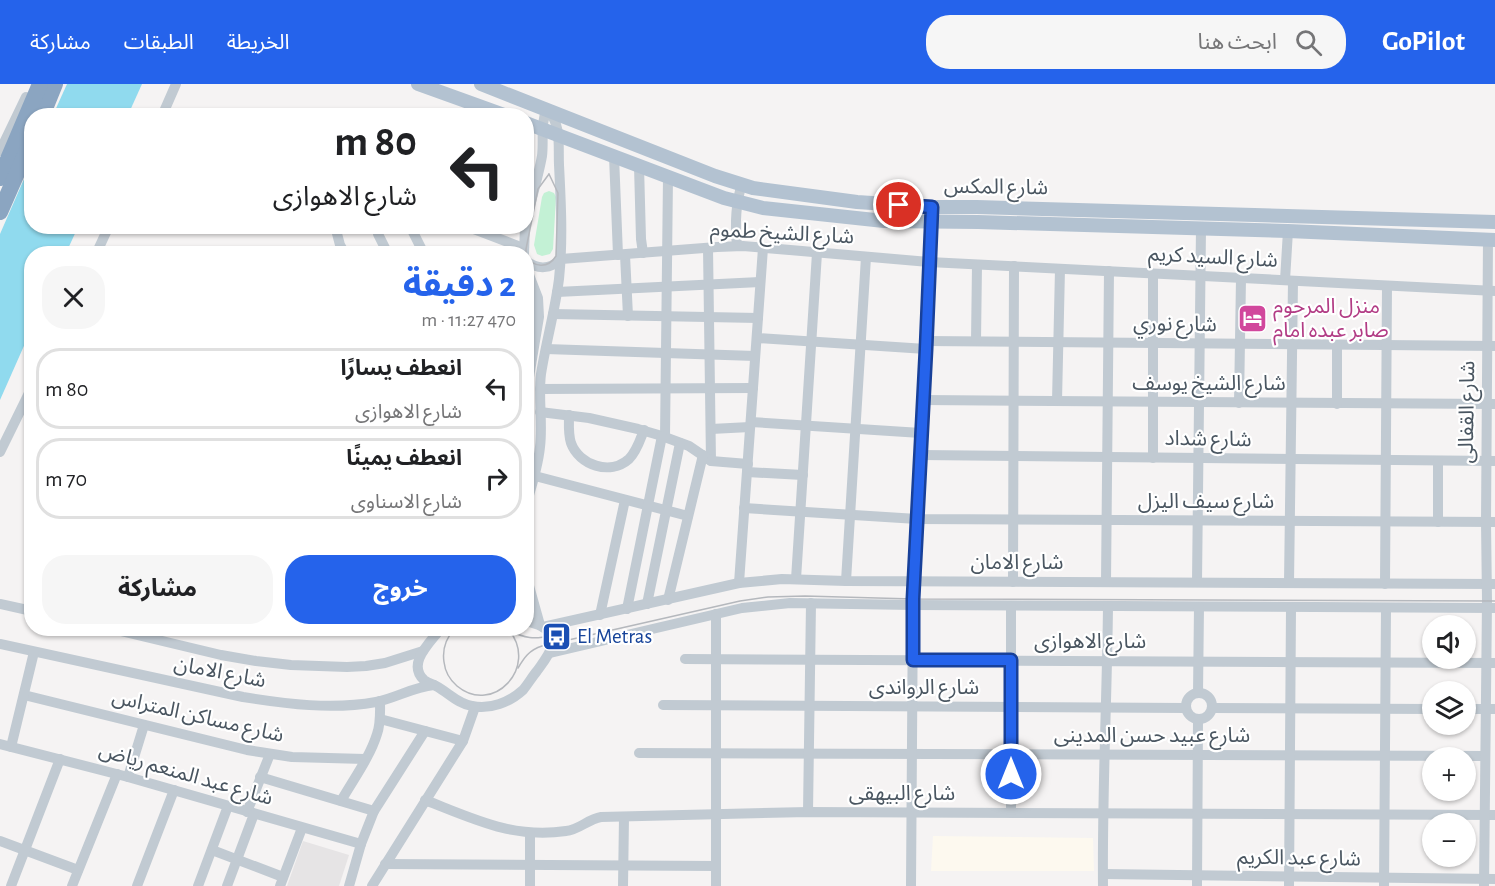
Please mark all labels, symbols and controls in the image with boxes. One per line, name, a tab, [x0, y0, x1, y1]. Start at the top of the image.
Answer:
search box	[926, 15, 1346, 69]
icon: search	[1292, 26, 1325, 59]
text: GoPilot	[1382, 28, 1465, 56]
text: ابحث هنا	[1198, 31, 1277, 53]
text: مشاركة	[30, 32, 91, 53]
text: الطبقات	[124, 32, 194, 53]
text: الخريطة	[227, 32, 290, 53]
text: 80 m	[334, 121, 417, 163]
icon: left	[438, 132, 516, 210]
street label: شارع المكس	[944, 176, 1048, 202]
pin	[873, 179, 924, 230]
text: شارع الاهوازى	[273, 183, 417, 210]
icon: arrive	[882, 188, 915, 221]
street label: شارع الشيخ طموم	[709, 219, 854, 252]
street label: شارع السيد كريم	[1148, 243, 1278, 275]
button: close	[42, 266, 105, 329]
text: 2 دقيقة	[403, 267, 516, 303]
place label: منزل المرحوم صابر عبده امام	[1273, 296, 1389, 346]
hotel icon: منزل المرحوم صابر عبده امام	[1236, 302, 1268, 334]
text: 470 m · 11:27	[421, 310, 516, 330]
street label: شارع نوري	[1133, 313, 1217, 340]
text: انعطف يسارًا	[340, 357, 462, 379]
street label: شارع القفالى	[1456, 360, 1482, 464]
icon: left	[480, 372, 513, 405]
street label: شارع الشيخ يوسف	[1132, 373, 1286, 398]
text: 80 m	[45, 378, 88, 400]
text: شارع الاهوازى	[355, 402, 462, 422]
street label: شارع شداد	[1164, 428, 1252, 454]
text: انعطف يمينًا	[346, 447, 462, 469]
icon: right	[480, 462, 513, 495]
text: 70 m	[45, 468, 87, 490]
street label: شارع سيف اليزل	[1138, 491, 1274, 516]
text: شارع الاسناوى	[351, 492, 462, 512]
street label: شارع الامان	[970, 552, 1064, 577]
button: مشاركة	[42, 555, 273, 624]
button: خروج	[285, 555, 516, 624]
map controls	[1422, 615, 1476, 867]
button: sound	[1422, 615, 1476, 669]
bus stop icon: El Metras	[540, 620, 572, 652]
place label: El Metras	[577, 626, 652, 647]
street label: شارع الاهوازى	[1034, 631, 1146, 656]
street label: شارع الامان	[172, 653, 268, 695]
street label: شارع الرواندى	[869, 677, 979, 702]
button: layers	[1422, 681, 1476, 735]
street label: شارع مساكن المتراس	[109, 686, 286, 750]
street label: شارع عبيد حسن المدينى	[1054, 725, 1250, 750]
street label: شارع عبد المنعم رياض	[96, 739, 275, 813]
position arrow	[979, 742, 1043, 806]
button: +	[1422, 747, 1476, 801]
street label: شارع البيهقى	[849, 783, 955, 808]
button: −	[1422, 813, 1476, 867]
street label: شارع عبد الكريم	[1237, 846, 1361, 874]

